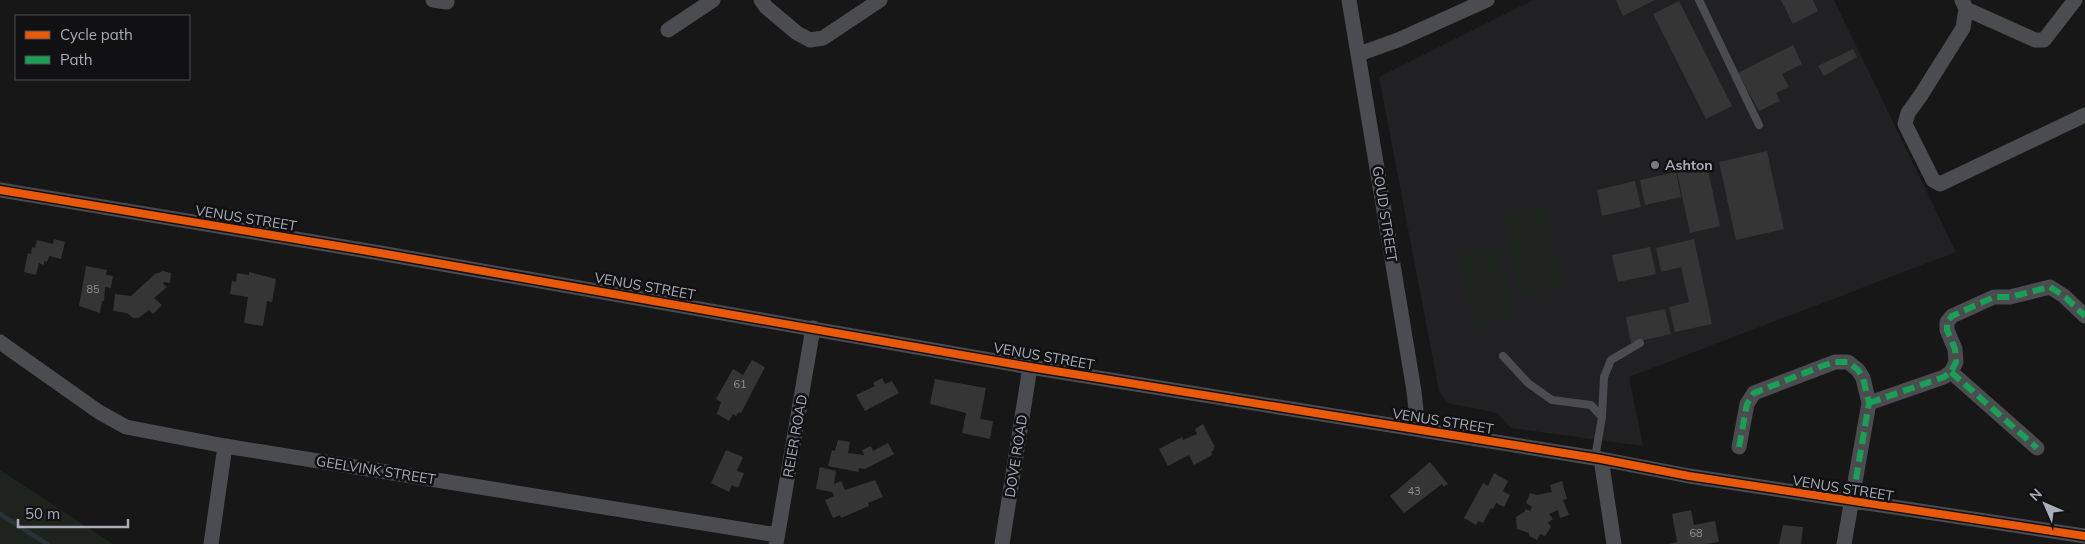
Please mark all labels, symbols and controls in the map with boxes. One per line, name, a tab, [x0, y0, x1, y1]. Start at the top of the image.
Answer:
legend	[15, 15, 190, 80]
text: Cycle path	[60, 25, 133, 44]
text: Path	[60, 50, 92, 69]
place label: Ashton	[1665, 156, 1713, 174]
marker: Ashton	[1649, 159, 1661, 171]
street label: GOUD STREET	[1369, 165, 1402, 264]
street label: VENUS STREET	[194, 201, 299, 235]
street label: VENUS STREET	[593, 268, 698, 304]
house number: 85	[86, 282, 100, 296]
street label: VENUS STREET	[992, 338, 1097, 374]
house number: 61	[733, 377, 747, 391]
street label: REIER ROAD	[779, 393, 811, 479]
street label: VENUS STREET	[1391, 404, 1496, 438]
street label: DOVE ROAD	[1001, 413, 1031, 499]
street label: GEELVINK STREET	[315, 452, 438, 488]
street label: VENUS STREET	[1791, 471, 1896, 505]
north arrow	[2020, 479, 2070, 529]
house number: 43	[1407, 484, 1421, 498]
text: N	[2026, 485, 2046, 505]
scale bar	[18, 496, 128, 528]
text: 50 m	[25, 504, 60, 523]
house number: 68	[1689, 526, 1703, 540]

